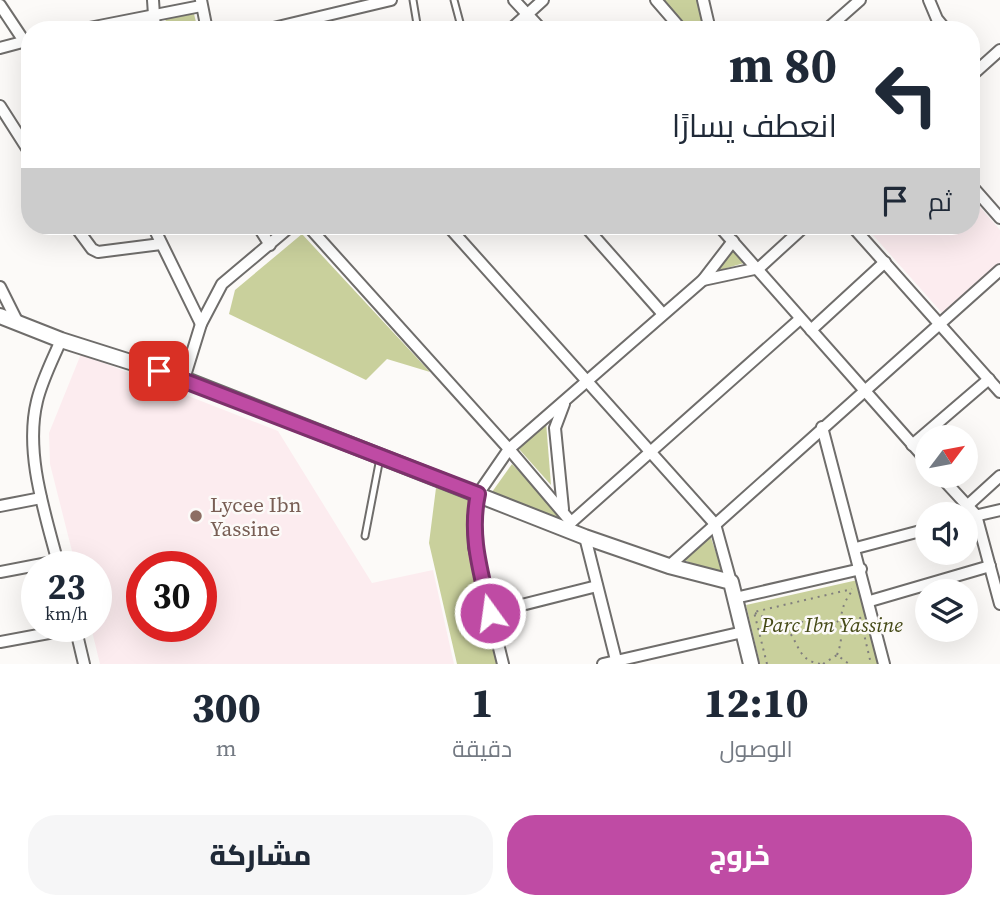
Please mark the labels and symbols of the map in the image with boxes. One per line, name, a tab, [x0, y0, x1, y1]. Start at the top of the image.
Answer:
pin	[129, 341, 189, 401]
north arrow	[915, 425, 978, 488]
place label: Lycee Ibn Yassine	[210, 490, 302, 543]
marker: Lycee Ibn Yassine	[188, 508, 204, 524]
speed limit sign: 30	[126, 551, 217, 642]
position arrow	[453, 576, 527, 650]
park label: Parc Ibn Yassine	[760, 610, 903, 639]

